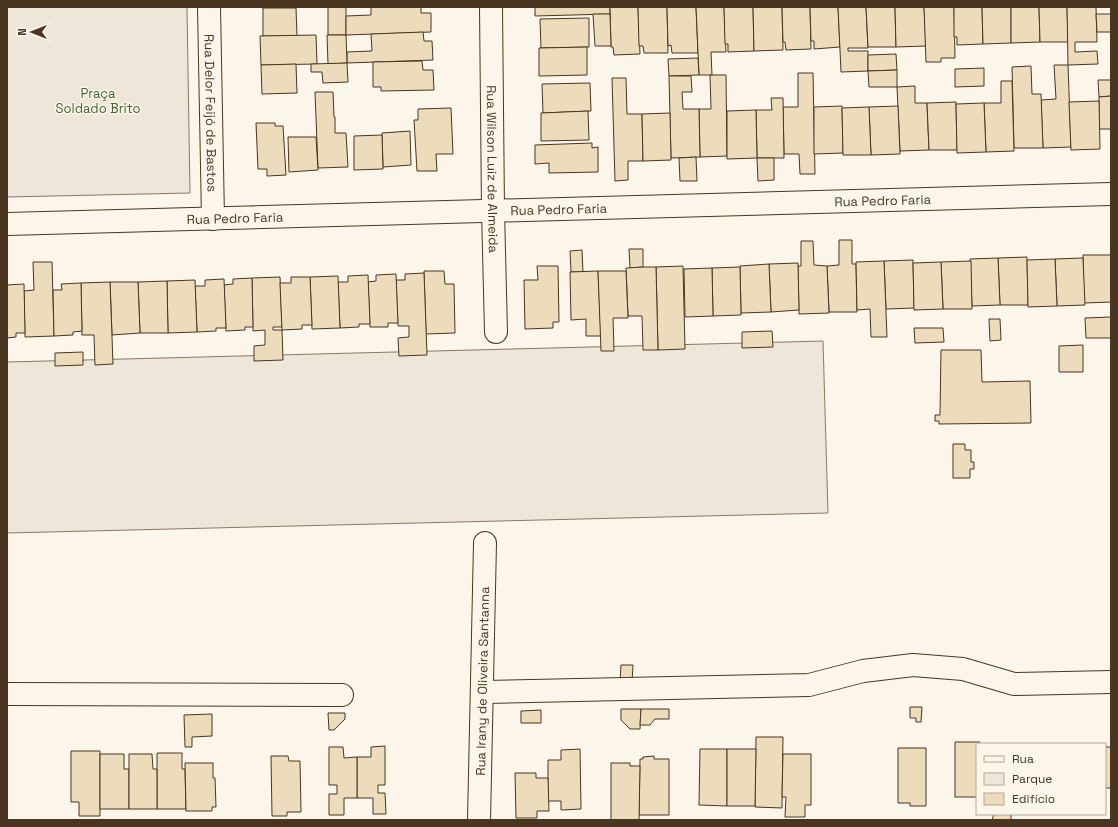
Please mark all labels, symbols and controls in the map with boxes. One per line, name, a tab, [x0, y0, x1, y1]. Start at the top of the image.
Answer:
north arrow	[12, 12, 52, 52]
text: N	[15, 28, 29, 36]
street label: Rua Delor Feijó de Bastos	[201, 34, 221, 192]
park label: Praça Soldado Brito	[55, 85, 141, 117]
street label: Rua Wilson Luiz de Almeida	[483, 85, 503, 254]
street label: Rua Pedro Faria	[834, 190, 932, 210]
street label: Rua Pedro Faria	[510, 199, 608, 219]
street label: Rua Pedro Faria	[186, 208, 284, 228]
street label: Rua Irany de Oliveira Santanna	[471, 586, 493, 776]
legend	[976, 743, 1106, 815]
text: Rua	[1012, 751, 1034, 767]
text: Parque	[1012, 771, 1052, 787]
text: Edifício	[1012, 791, 1055, 807]

